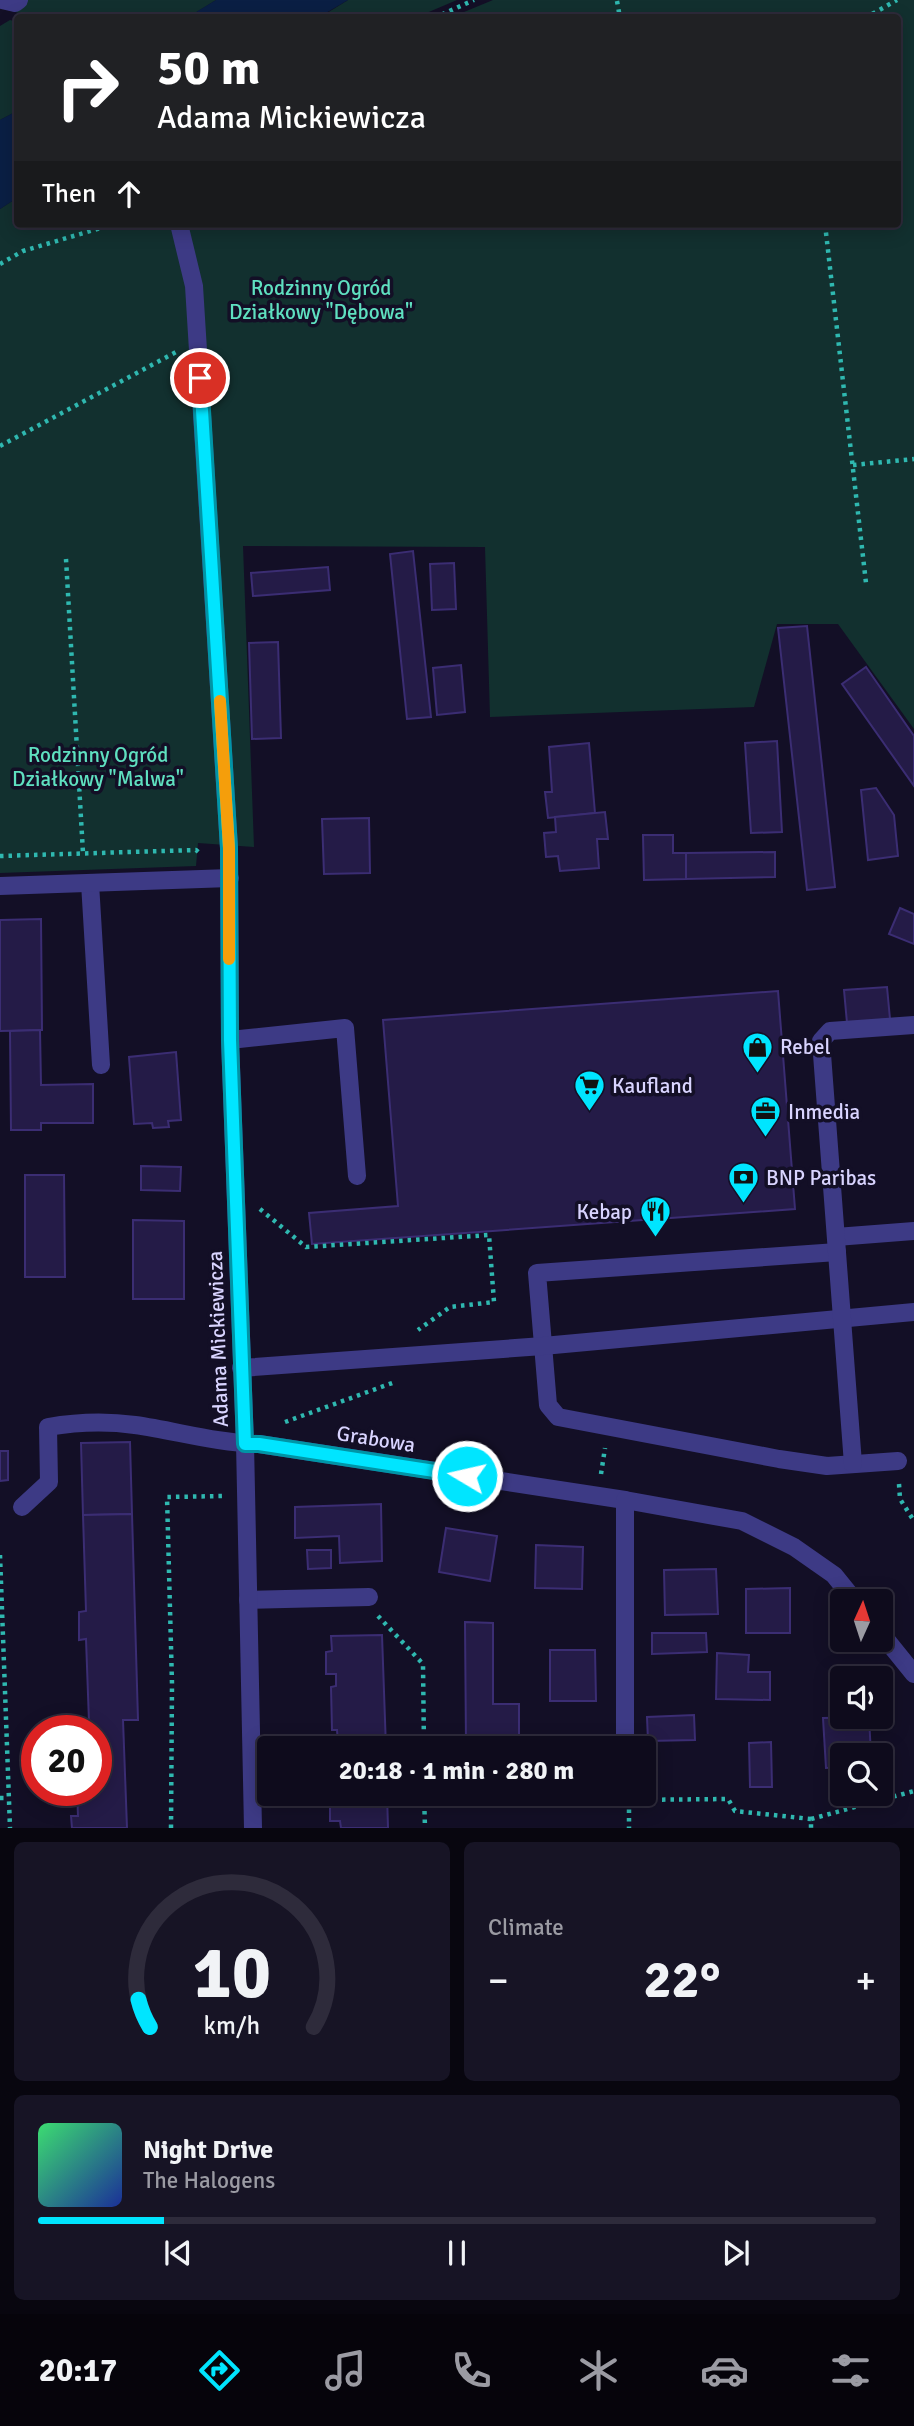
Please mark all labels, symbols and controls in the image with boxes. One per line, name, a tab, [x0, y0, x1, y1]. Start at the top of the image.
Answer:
text: 50 m	[157, 38, 260, 98]
icon: right	[42, 42, 133, 133]
text: Adama Mickiewicza	[157, 98, 426, 137]
icon: ahead	[110, 175, 148, 213]
text: Then	[42, 178, 96, 210]
park label: Rodzinny Ogród Działkowy "Dębowa"	[229, 275, 413, 325]
pin	[170, 348, 230, 408]
icon: arrive	[181, 359, 219, 397]
park label: Rodzinny Ogród Działkowy "Malwa"	[12, 742, 184, 792]
shop icon: Rebel	[740, 1030, 774, 1074]
place label: Rebel	[780, 1034, 831, 1060]
supermarket icon: Kaufland	[572, 1069, 606, 1113]
place label: Kaufland	[612, 1073, 693, 1099]
office icon: Inmedia	[748, 1095, 782, 1139]
place label: Inmedia	[788, 1099, 860, 1125]
bank icon: BNP Paribas	[726, 1161, 760, 1205]
place label: BNP Paribas	[766, 1165, 876, 1191]
restaurant icon: Kebap	[638, 1195, 672, 1239]
place label: Kebap	[576, 1199, 632, 1225]
street label: Adama Mickiewicza	[202, 1250, 234, 1428]
street label: Grabowa	[335, 1420, 417, 1458]
position arrow	[430, 1439, 504, 1513]
north arrow	[830, 1589, 892, 1652]
map controls	[830, 1589, 893, 1806]
button: sound	[830, 1666, 893, 1729]
speed limit sign: 20	[21, 1715, 112, 1806]
button: search	[830, 1743, 893, 1806]
text: 20:18 · 1 min · 280 m	[339, 1755, 574, 1787]
text: Climate	[488, 1913, 564, 1942]
text: 10	[193, 1930, 271, 2019]
text: 22°	[644, 1948, 720, 2012]
text: −	[488, 1957, 509, 2004]
text: +	[855, 1957, 876, 2004]
text: km/h	[204, 2010, 260, 2041]
text: Night Drive	[143, 2134, 273, 2166]
text: The Halogens	[143, 2166, 275, 2195]
icon: previous	[159, 2234, 197, 2272]
icon: pause	[438, 2234, 476, 2272]
icon: next	[717, 2234, 755, 2272]
icon: directions	[195, 2346, 244, 2395]
icon: music	[321, 2346, 370, 2395]
icon: phone	[447, 2346, 496, 2395]
icon: climate	[574, 2346, 623, 2395]
icon: car	[700, 2346, 749, 2395]
icon: filters	[826, 2346, 875, 2395]
text: 20:17	[39, 2351, 117, 2390]

